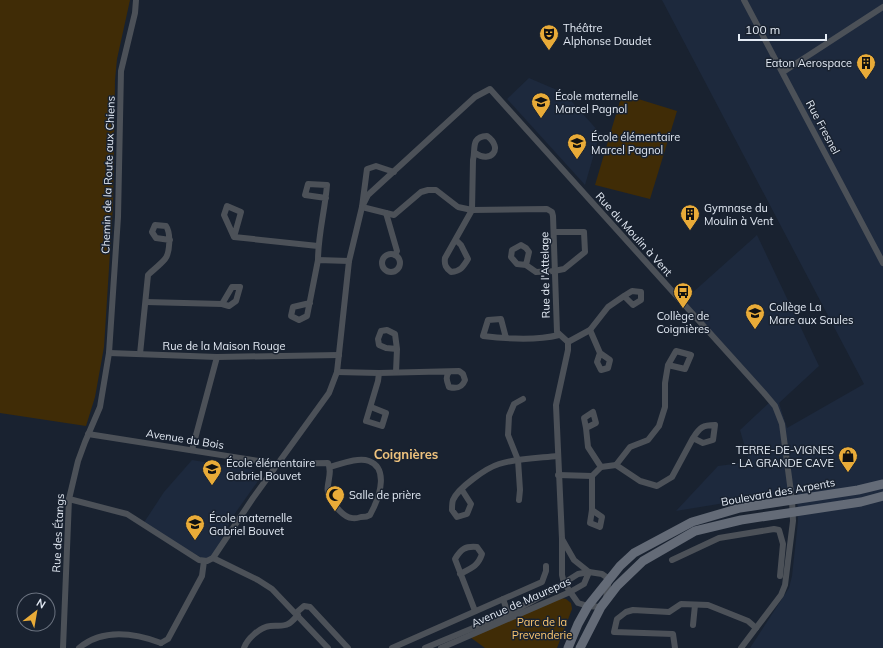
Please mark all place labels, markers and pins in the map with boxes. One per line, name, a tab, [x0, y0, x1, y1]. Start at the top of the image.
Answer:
place label: Théâtre Alphonse Daudet	[563, 21, 652, 48]
theatre icon: Théâtre Alphonse Daudet	[538, 23, 560, 51]
building icon: Eaton Aerospace	[855, 52, 877, 80]
place label: Eaton Aerospace	[765, 56, 852, 70]
place label: École maternelle Marcel Pagnol	[555, 89, 638, 116]
school or university icon: École maternelle Marcel Pagnol	[530, 91, 552, 119]
place label: École élémentaire Marcel Pagnol	[591, 130, 680, 157]
school or university icon: École élémentaire Marcel Pagnol	[566, 132, 588, 160]
place label: Gymnase du Moulin à Vent	[704, 201, 774, 228]
building icon: Gymnase du Moulin à Vent	[679, 203, 701, 231]
bus stop icon: Collège de Coignières	[672, 281, 694, 309]
place label: Collège La Mare aux Saules	[769, 300, 853, 327]
school or university icon: Collège La Mare aux Saules	[744, 302, 766, 330]
place label: Collège de Coignières	[656, 309, 710, 336]
place label: TERRE-DE-VIGNES - LA GRANDE CAVE	[731, 443, 834, 470]
shop icon: TERRE-DE-VIGNES - LA GRANDE CAVE	[837, 445, 859, 473]
place label: École élémentaire Gabriel Bouvet	[226, 456, 315, 483]
school or university icon: École élémentaire Gabriel Bouvet	[201, 458, 223, 486]
mosque icon: Salle de prière	[324, 484, 346, 512]
place label: Salle de prière	[349, 488, 421, 502]
place label: École maternelle Gabriel Bouvet	[209, 511, 292, 538]
school or university icon: École maternelle Gabriel Bouvet	[184, 513, 206, 541]

